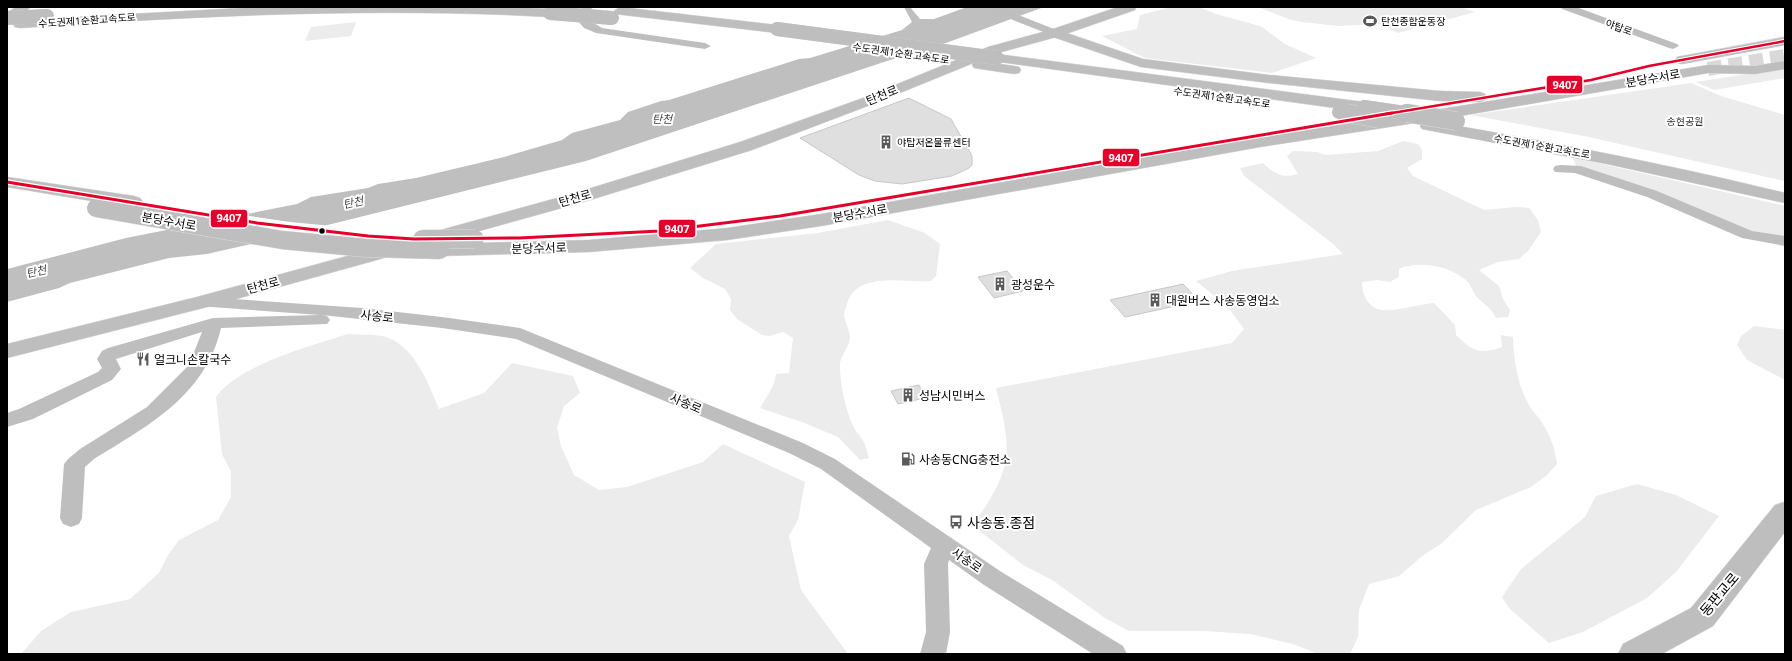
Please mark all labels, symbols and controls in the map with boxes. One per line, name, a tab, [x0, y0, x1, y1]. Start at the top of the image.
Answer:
street label: 수도권제1순환고속도로	[38, 10, 136, 30]
sports icon: 탄천종합운동장	[1362, 13, 1378, 29]
place label: 탄천종합운동장	[1381, 14, 1445, 28]
street label: 야탑로	[1604, 16, 1634, 38]
street label: 수도권제1순환고속도로	[852, 39, 950, 67]
street label: 분당수서로	[1624, 65, 1682, 91]
line badge: 9407	[1546, 75, 1583, 94]
text: 9407	[1552, 77, 1578, 92]
street label: 탄천로	[863, 81, 901, 109]
street label: 수도권제1순환고속도로	[1173, 83, 1271, 111]
water label: 탄천	[652, 111, 674, 126]
park label: 송현공원	[1667, 114, 1703, 128]
street label: 수도권제1순환고속도로	[1493, 131, 1591, 161]
building icon: 야탑저온물류센터	[878, 134, 894, 150]
place label: 야탑저온물류센터	[897, 135, 971, 149]
line badge: 9407	[1102, 148, 1140, 167]
text: 9407	[1108, 150, 1134, 165]
street label: 탄천로	[557, 185, 593, 211]
water label: 탄천	[342, 192, 366, 211]
street label: 분당수서로	[831, 200, 889, 226]
street label: 분당수서로	[140, 208, 198, 234]
line badge: 9407	[210, 209, 248, 228]
text: 9407	[216, 210, 242, 225]
line badge: 9407	[658, 219, 696, 238]
text: 9407	[664, 221, 690, 236]
unlabelled marker	[317, 226, 327, 236]
street label: 분당수서로	[511, 239, 567, 257]
water label: 탄천	[25, 261, 49, 280]
street label: 탄천로	[245, 273, 281, 297]
building icon: 광성운수	[992, 276, 1008, 292]
place label: 광성운수	[1011, 276, 1055, 293]
building icon: 대원버스 사송동영업소	[1147, 292, 1163, 308]
place label: 대원버스 사송동영업소	[1166, 292, 1280, 309]
street label: 사송로	[360, 306, 394, 326]
restaurant icon: 얼크니손칼국수	[135, 351, 151, 367]
place label: 얼크니손칼국수	[154, 351, 231, 368]
building icon: 성남시민버스	[900, 387, 916, 403]
place label: 성남시민버스	[919, 387, 985, 404]
street label: 사송로	[667, 389, 705, 417]
fuel station icon: 사송동CNG충전소	[900, 451, 916, 467]
place label: 사송동CNG충전소	[919, 451, 1011, 468]
place label: 사송동.종점	[967, 513, 1035, 532]
bus stop icon: 사송동.종점	[948, 514, 964, 530]
street label: 사송로	[949, 544, 985, 576]
street label: 동판교로	[1695, 568, 1743, 620]

